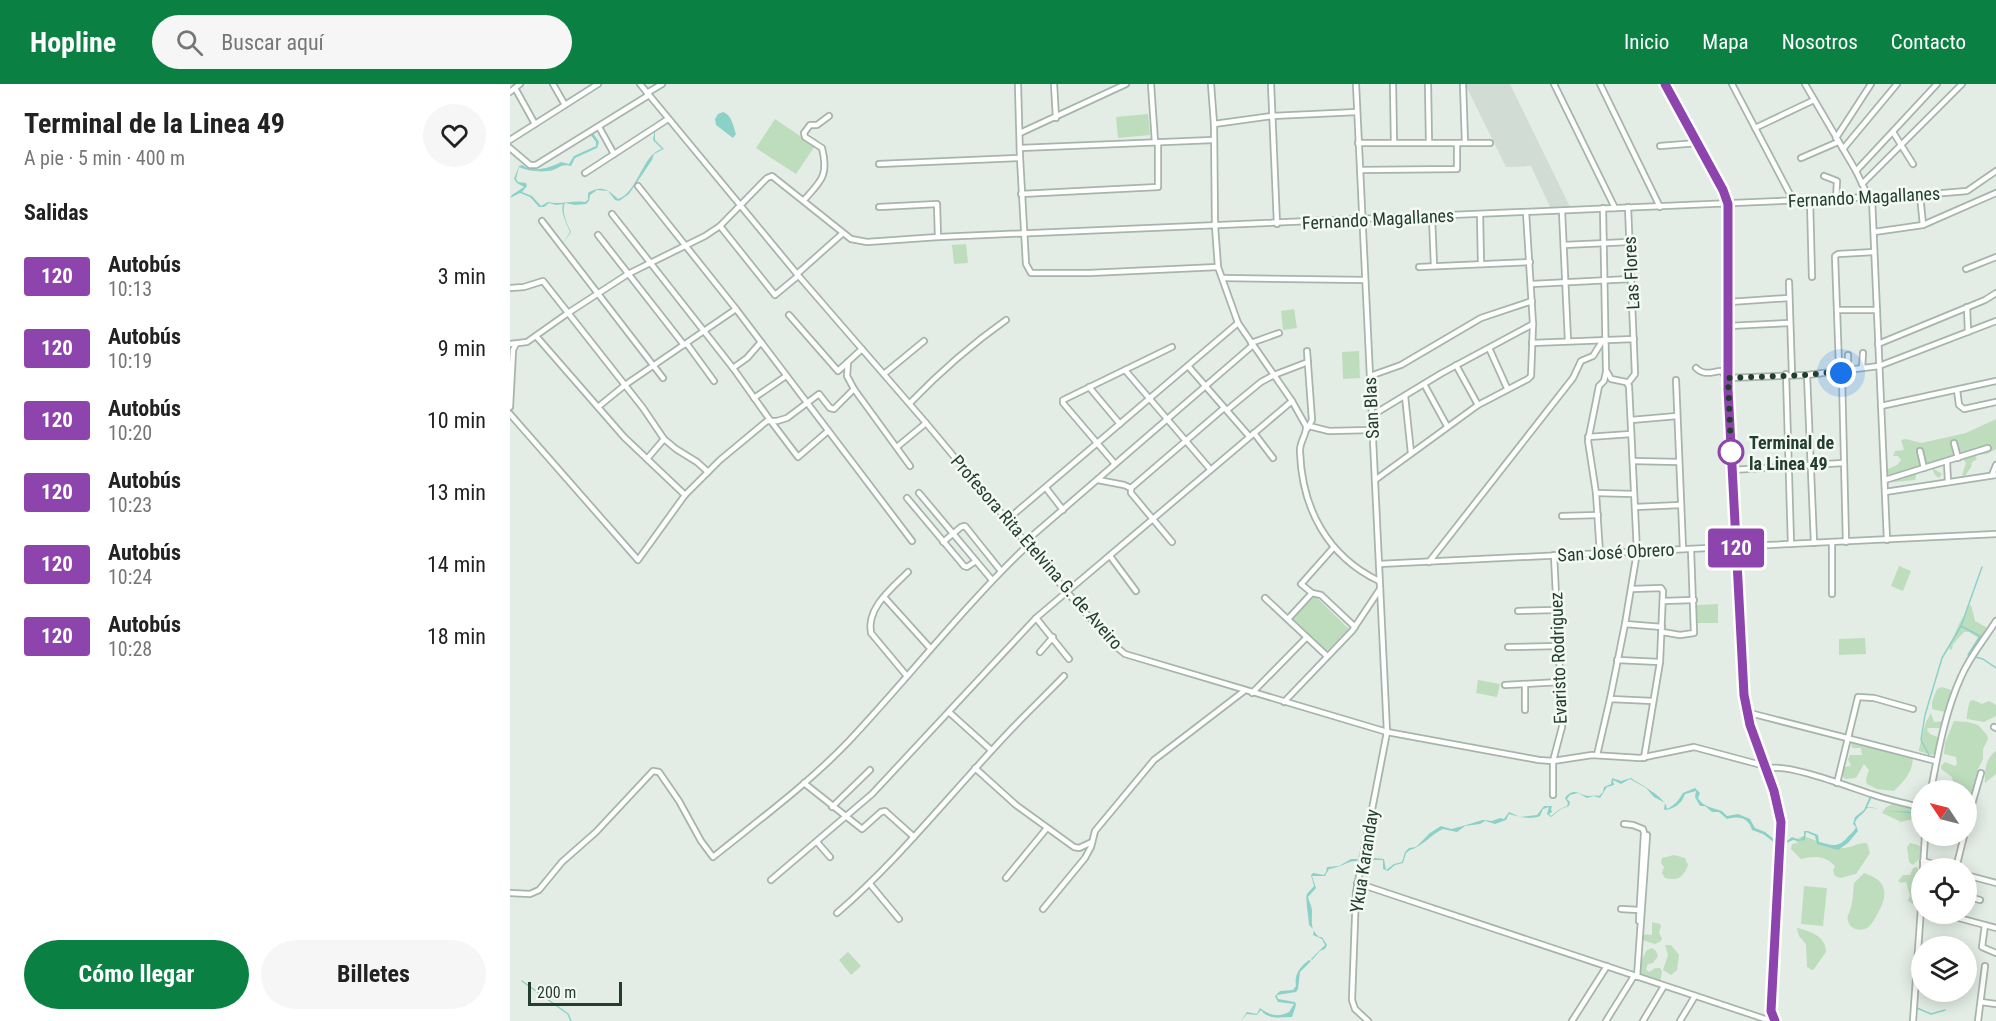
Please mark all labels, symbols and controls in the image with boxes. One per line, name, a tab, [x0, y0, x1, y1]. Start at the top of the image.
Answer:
search box	[152, 15, 572, 69]
text: Hopline	[30, 26, 116, 59]
icon: search	[173, 26, 206, 59]
text: Buscar aquí	[221, 30, 324, 55]
text: Inicio	[1624, 30, 1669, 54]
text: Mapa	[1702, 30, 1749, 54]
text: Nosotros	[1782, 30, 1858, 54]
text: Contacto	[1891, 30, 1966, 54]
button: heart	[423, 104, 486, 167]
text: Terminal de la Linea 49	[24, 107, 285, 140]
text: A pie · 5 min · 400 m	[24, 146, 185, 170]
street label: Fernando Magallanes	[1787, 183, 1941, 211]
text: Salidas	[24, 200, 89, 225]
street label: Fernando Magallanes	[1301, 205, 1455, 233]
street label: Las Flores	[1619, 236, 1643, 310]
text: Autobús	[108, 252, 181, 277]
text: 120	[41, 264, 73, 288]
text: 3 min	[438, 264, 486, 289]
text: 10:13	[108, 277, 152, 301]
text: Autobús	[108, 324, 181, 349]
text: 120	[41, 336, 73, 360]
text: 9 min	[438, 336, 486, 361]
text: 10:19	[108, 349, 152, 373]
your location	[1826, 358, 1856, 388]
street label: San Blas	[1359, 377, 1383, 439]
text: Autobús	[108, 396, 181, 421]
text: 120	[41, 408, 73, 432]
text: 10 min	[427, 408, 486, 433]
text: 10:20	[108, 421, 152, 445]
place label: Terminal de la Linea 49	[1749, 432, 1834, 474]
marker: Terminal de la Linea 49	[1718, 439, 1744, 465]
street label: Profesora Rita Etelvina G. de Aveiro	[947, 450, 1127, 654]
text: Autobús	[108, 468, 181, 493]
text: 120	[41, 480, 73, 504]
text: 13 min	[427, 480, 486, 505]
text: 10:23	[108, 493, 152, 517]
line badge: 120	[1702, 528, 1770, 568]
text: 120	[1720, 536, 1752, 560]
street label: San José Obrero	[1557, 538, 1675, 566]
text: Autobús	[108, 540, 181, 565]
text: 120	[41, 552, 73, 576]
text: 14 min	[427, 552, 486, 577]
text: 10:24	[108, 565, 152, 589]
street label: Evaristo Rodriguez	[1545, 592, 1571, 724]
text: Autobús	[108, 612, 181, 637]
text: 120	[41, 624, 73, 648]
text: 18 min	[427, 624, 486, 649]
text: 10:28	[108, 637, 152, 661]
north arrow	[1911, 780, 1977, 846]
map controls	[1911, 780, 1977, 1002]
street label: Ykua Karanday	[1345, 807, 1383, 914]
button: locate	[1911, 858, 1977, 924]
button: layers	[1911, 936, 1977, 1002]
button: Cómo llegar	[24, 940, 249, 1009]
button: Billetes	[261, 940, 486, 1009]
scale bar	[528, 979, 622, 1006]
text: 200 m	[537, 983, 576, 1002]

